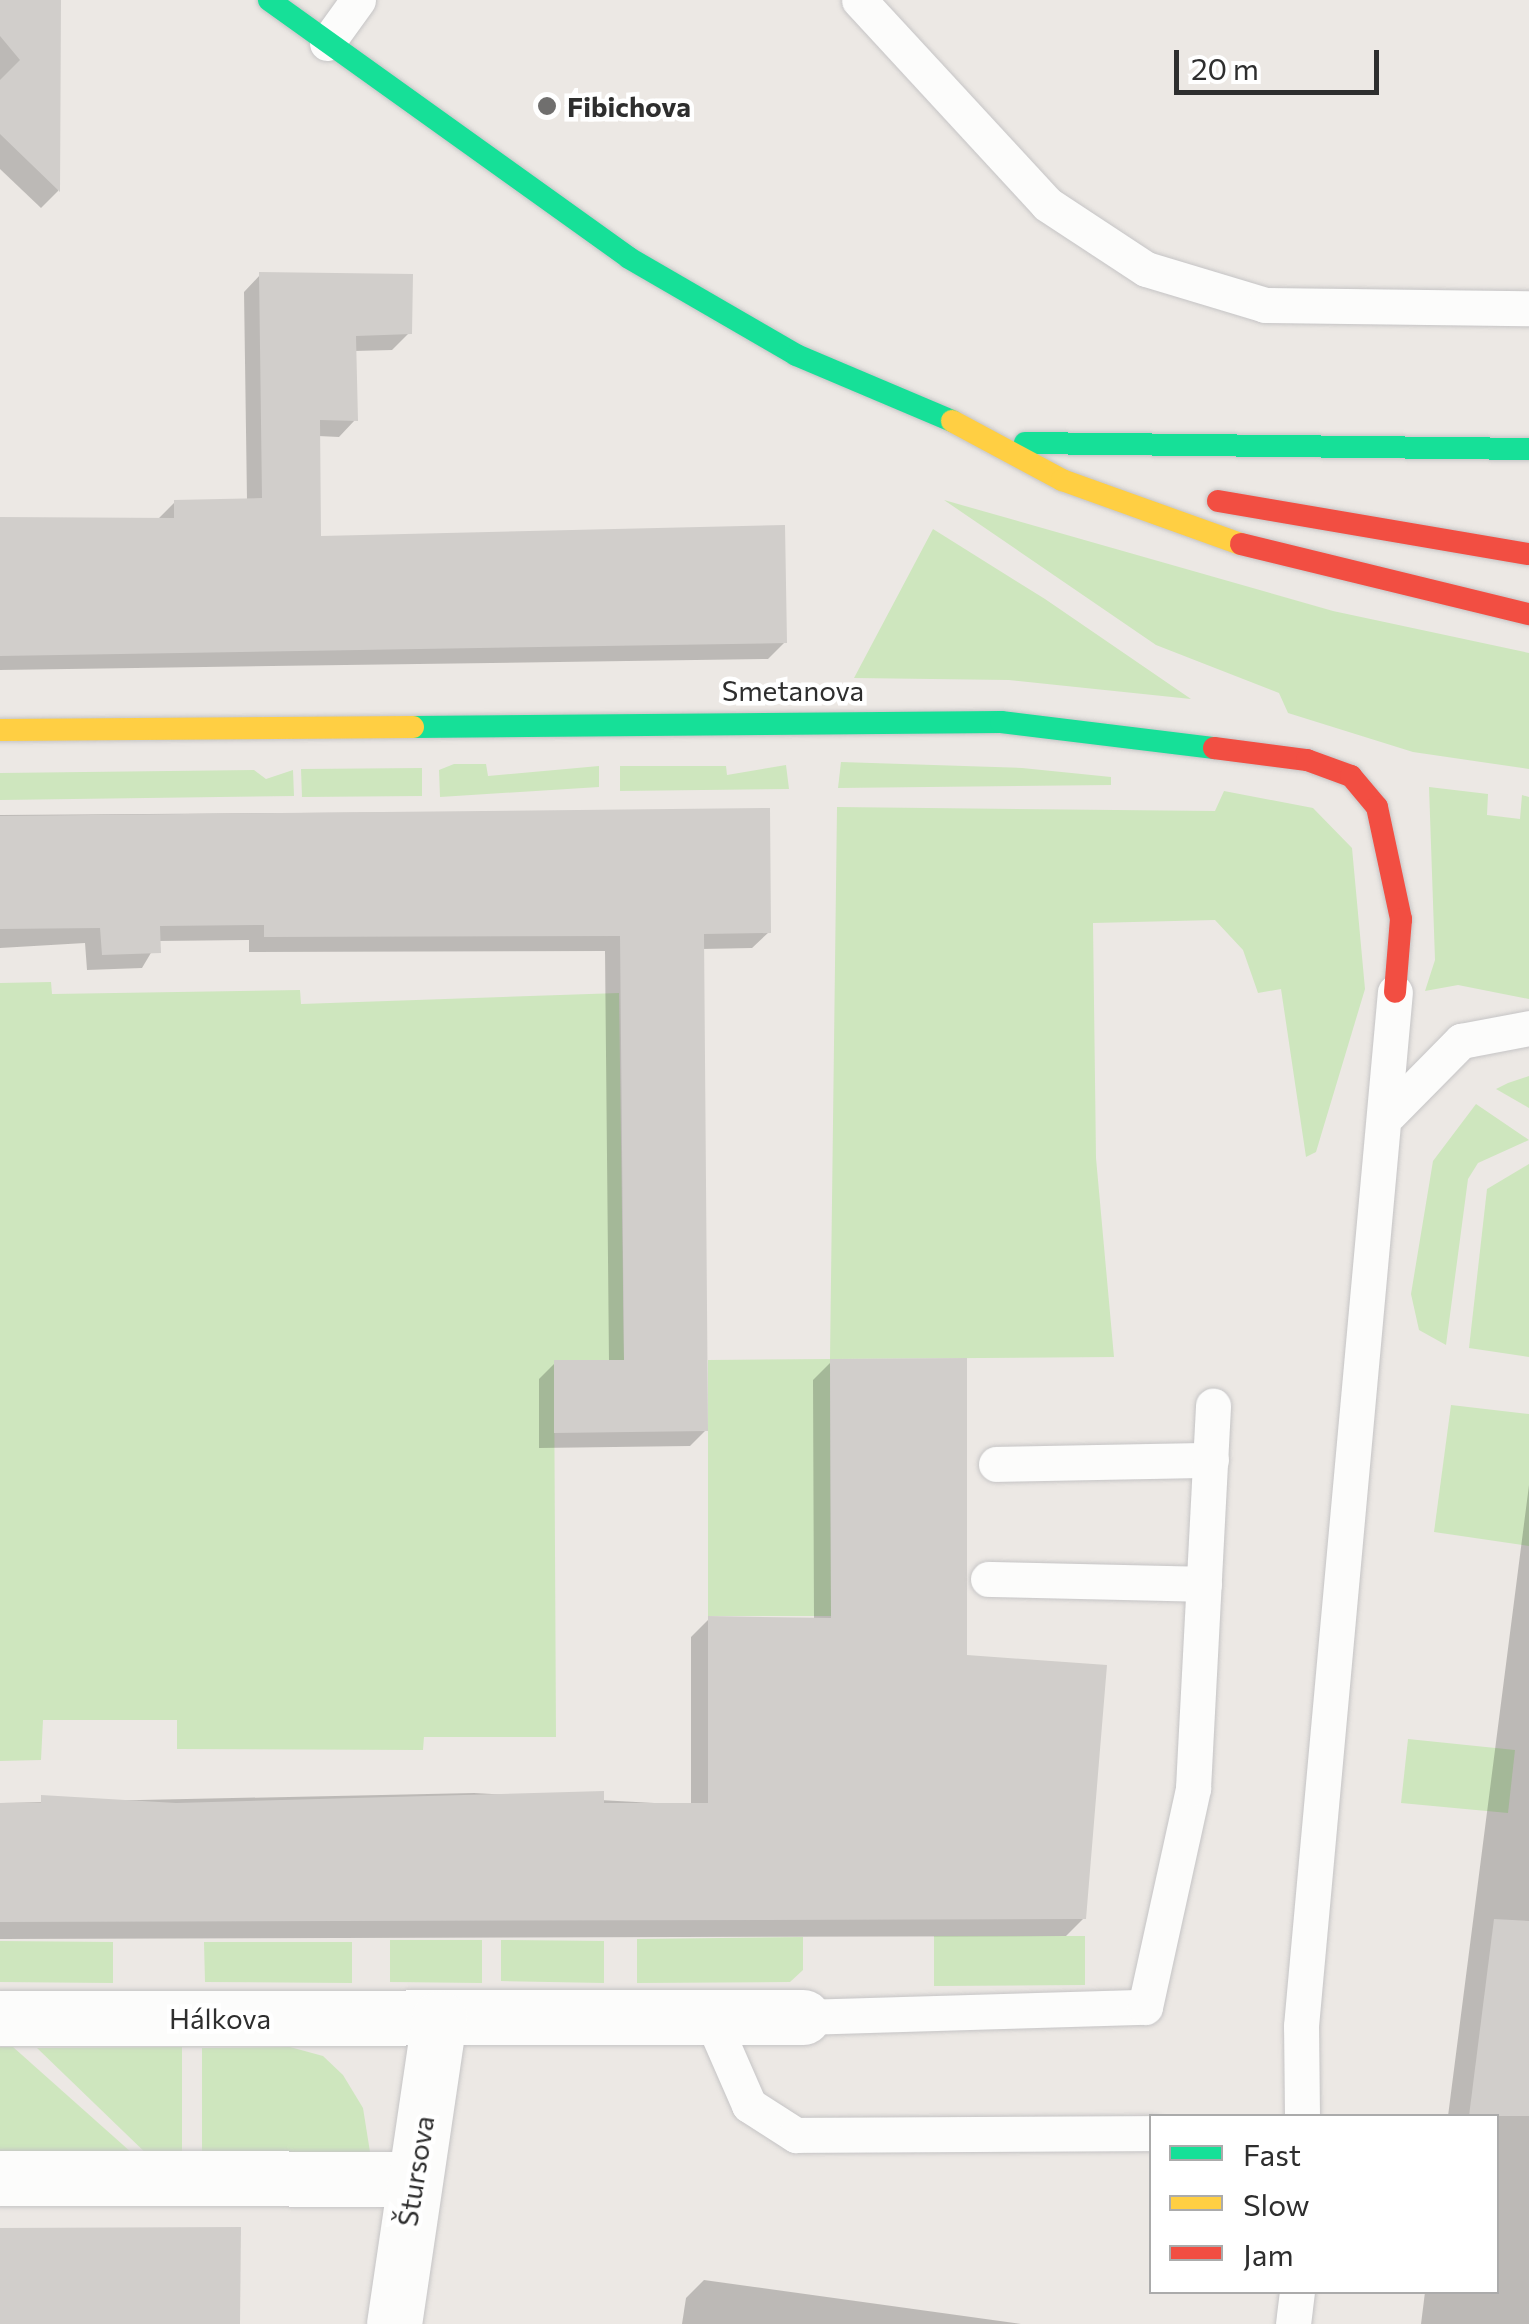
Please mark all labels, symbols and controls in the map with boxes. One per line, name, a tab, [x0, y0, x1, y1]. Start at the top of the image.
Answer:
scale bar	[1179, 30, 1384, 92]
text: 20 m	[1191, 49, 1259, 86]
place label: Fibichova	[567, 89, 691, 123]
marker: Fibichova	[536, 95, 558, 117]
street label: Smetanova	[722, 673, 864, 707]
street label: Hálkova	[169, 2001, 271, 2035]
street label: Štursova	[390, 2113, 440, 2229]
legend	[1149, 2114, 1499, 2294]
text: Fast	[1243, 2135, 1301, 2172]
text: Slow	[1243, 2185, 1310, 2222]
text: Jam	[1243, 2235, 1294, 2272]

